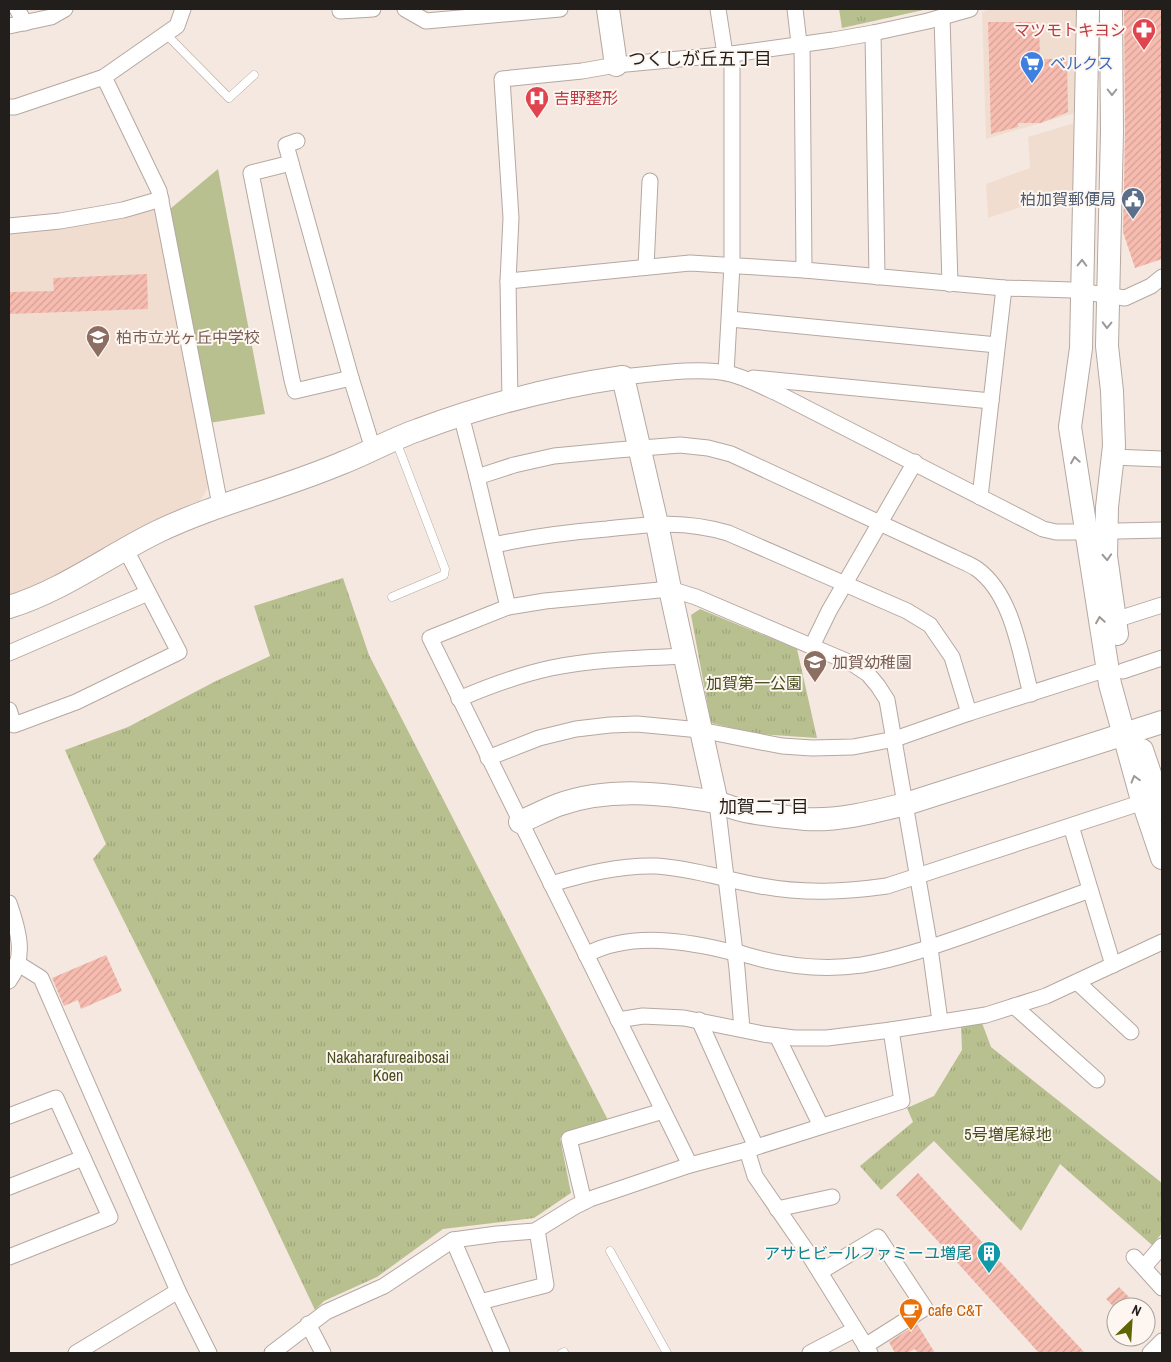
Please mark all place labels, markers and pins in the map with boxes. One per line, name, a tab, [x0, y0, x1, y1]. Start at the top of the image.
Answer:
pharmacy icon: マツモトキヨシ	[1131, 17, 1157, 51]
place label: マツモトキヨシ	[1014, 19, 1126, 41]
supermarket icon: ベルクス	[1019, 50, 1045, 84]
place label: ベルクス	[1050, 52, 1114, 74]
hospital icon: 吉野整形	[524, 85, 550, 119]
place label: 吉野整形	[554, 87, 618, 109]
public building icon: 柏加賀郵便局	[1120, 186, 1146, 220]
place label: 柏加賀郵便局	[1020, 188, 1116, 210]
school or university icon: 柏市立光ヶ丘中学校	[85, 324, 111, 358]
place label: 柏市立光ヶ丘中学校	[116, 326, 260, 348]
school or university icon: 加賀幼稚園	[802, 649, 828, 683]
place label: 加賀幼稚園	[832, 651, 912, 673]
building icon: アサヒビールファミーユ増尾	[976, 1240, 1002, 1274]
place label: アサヒビールファミーユ増尾	[764, 1242, 972, 1264]
cafe icon: cafe C&T	[898, 1297, 924, 1331]
place label: cafe C&T	[928, 1299, 983, 1321]

